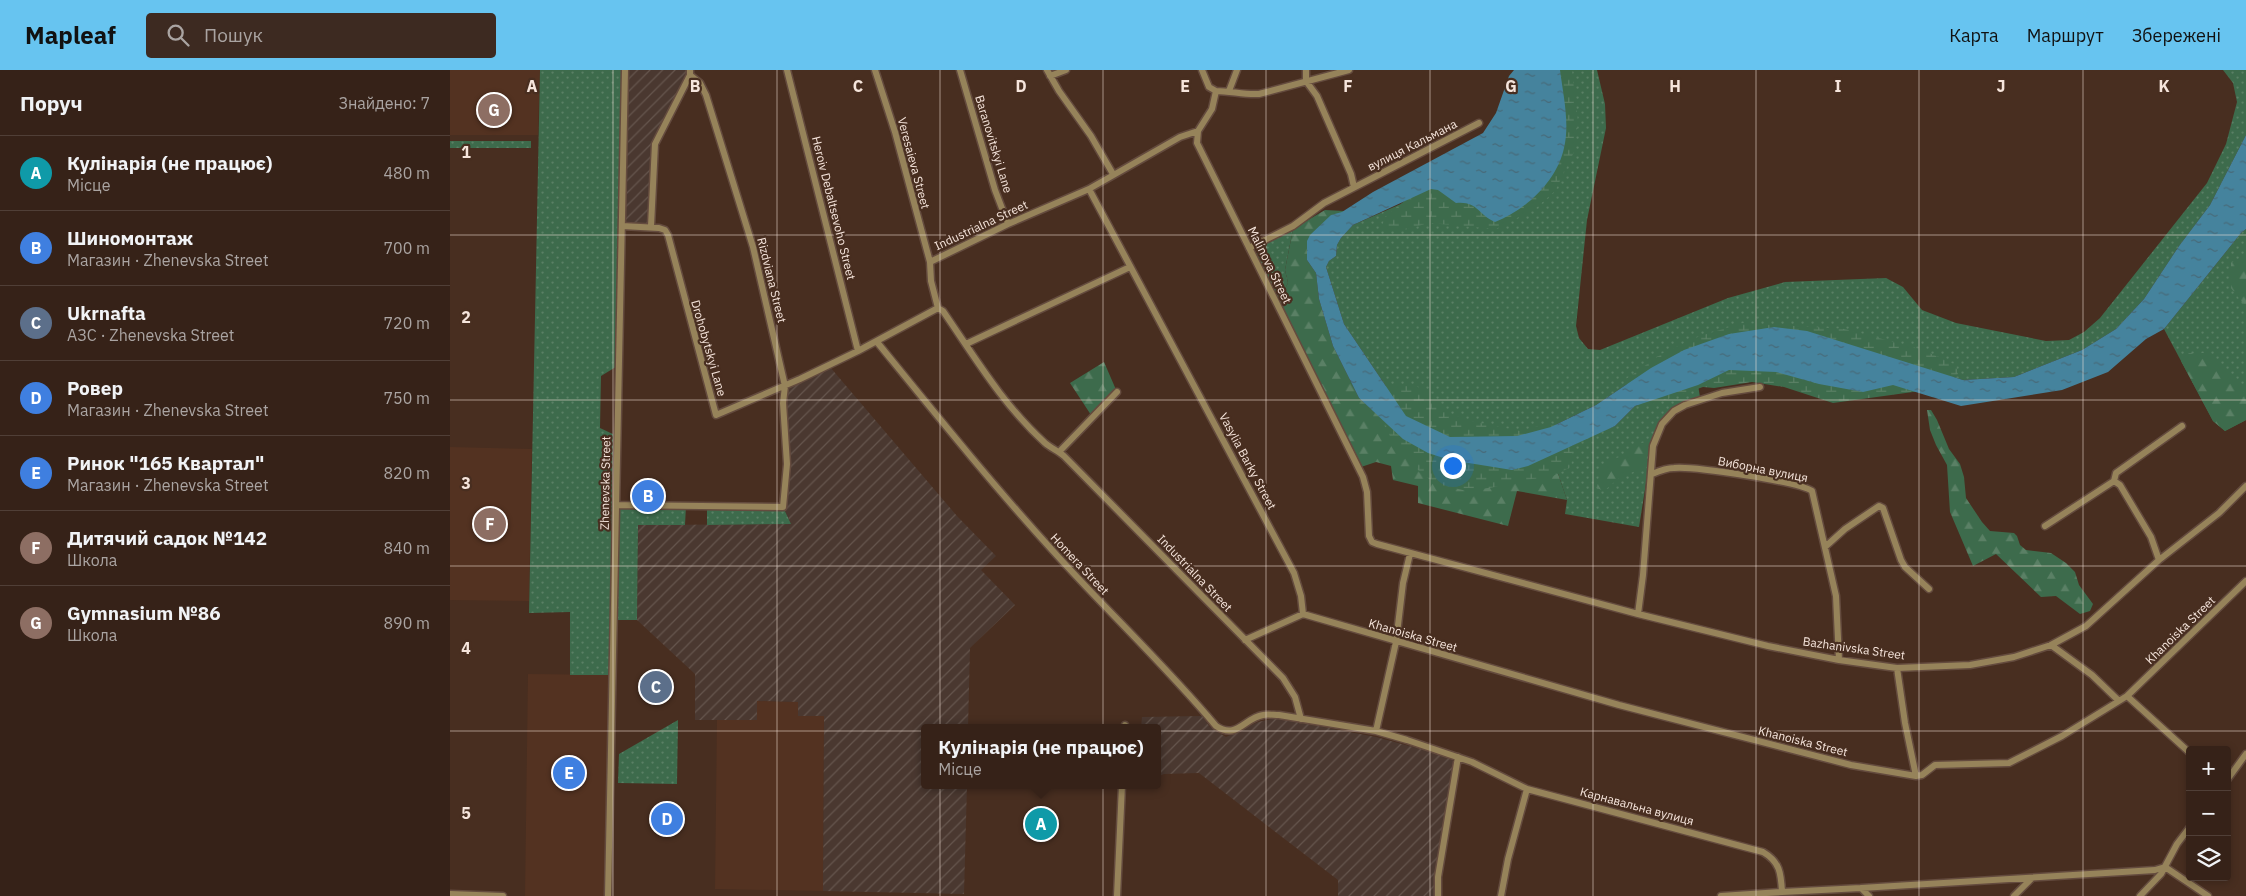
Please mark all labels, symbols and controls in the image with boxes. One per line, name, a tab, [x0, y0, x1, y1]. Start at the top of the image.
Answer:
search box	[146, 13, 496, 58]
text: Mapleaf	[25, 19, 116, 51]
icon: search	[164, 21, 192, 49]
text: Пошук	[204, 23, 263, 47]
text: Карта	[1949, 24, 1999, 47]
text: Маршрут	[2027, 24, 2104, 47]
text: Збережені	[2132, 24, 2221, 47]
text: A	[527, 76, 538, 96]
text: B	[690, 76, 701, 96]
text: C	[853, 76, 863, 96]
text: D	[1015, 76, 1027, 96]
text: E	[1180, 76, 1190, 96]
text: F	[1343, 76, 1353, 96]
text: G	[1505, 76, 1517, 96]
text: H	[1669, 76, 1681, 96]
text: I	[1835, 76, 1842, 96]
text: J	[1997, 76, 2005, 96]
text: K	[2158, 76, 2170, 96]
text: Поруч	[20, 89, 83, 117]
pin: G	[478, 91, 510, 129]
text: Знайдено: 7	[338, 93, 430, 113]
street label: Baranovitskyi Lane	[972, 93, 1016, 195]
street label: Veresaieva Street	[895, 116, 933, 210]
street label: вулиця Кальмана	[1365, 116, 1460, 174]
street label: Heroiv Debaltsevoho Street	[809, 135, 859, 281]
text: 1	[461, 142, 471, 162]
text: Кулінарія (не працює)	[67, 151, 272, 175]
text: A	[31, 163, 41, 183]
text: 480 m	[383, 163, 430, 183]
text: Місце	[67, 175, 110, 195]
street label: Industrialna Street	[932, 197, 1030, 253]
street label: Malinova Street	[1245, 224, 1295, 306]
text: Шиномонтаж	[67, 226, 193, 250]
street label: Rizdviana Street	[754, 236, 790, 324]
text: B	[31, 238, 41, 258]
text: 700 m	[383, 238, 430, 258]
text: Магазин · Zhenevska Street	[67, 250, 269, 270]
street label: Drohobytskyi Lane	[688, 298, 730, 398]
text: Ukrnafta	[67, 301, 146, 325]
text: 2	[461, 307, 471, 327]
text: C	[31, 313, 41, 333]
text: 720 m	[383, 313, 430, 333]
text: АЗС · Zhenevska Street	[67, 325, 235, 345]
text: Ровер	[67, 376, 123, 400]
text: D	[30, 388, 42, 408]
text: 750 m	[383, 388, 430, 408]
text: Магазин · Zhenevska Street	[67, 400, 269, 420]
street label: Vasylia Barky Street	[1216, 410, 1280, 512]
street label: Zhenevska Street	[597, 436, 613, 530]
text: Ринок "165 Квартал"	[67, 451, 264, 475]
your location	[1440, 453, 1466, 479]
street label: Виборна вулиця	[1717, 453, 1809, 485]
text: E	[31, 463, 41, 483]
text: 820 m	[383, 463, 430, 483]
text: 3	[461, 473, 471, 493]
text: Магазин · Zhenevska Street	[67, 475, 269, 495]
pin: B	[632, 477, 664, 515]
pin: F	[474, 505, 506, 543]
text: Дитячий садок №142	[67, 526, 267, 550]
street label: Homera Street	[1048, 530, 1112, 598]
street label: Industrialna Street	[1154, 531, 1236, 615]
text: F	[31, 538, 41, 558]
text: 840 m	[383, 538, 430, 558]
text: Школа	[67, 550, 117, 570]
street label: Khanoiska Street	[2142, 593, 2218, 667]
text: Gymnasium №86	[67, 601, 221, 625]
text: G	[30, 613, 42, 633]
text: 890 m	[383, 613, 430, 633]
street label: Khanoiska Street	[1367, 615, 1459, 655]
text: Школа	[67, 625, 117, 645]
street label: Bazhanivska Street	[1802, 633, 1906, 663]
text: 4	[461, 638, 471, 658]
pin: C	[640, 668, 672, 706]
street label: Khanoiska Street	[1757, 723, 1849, 759]
popup	[921, 724, 1161, 789]
text: Кулінарія (не працює)	[938, 735, 1144, 759]
map controls	[2186, 746, 2231, 881]
button: +	[2186, 746, 2231, 791]
pin: E	[553, 754, 585, 792]
text: Місце	[938, 759, 982, 779]
street label: Карнавальна вулиця	[1579, 784, 1695, 828]
button: −	[2186, 791, 2231, 836]
pin: D	[651, 800, 683, 838]
text: 5	[461, 803, 471, 823]
pin: A	[1025, 805, 1057, 843]
button: layers	[2186, 836, 2231, 881]

